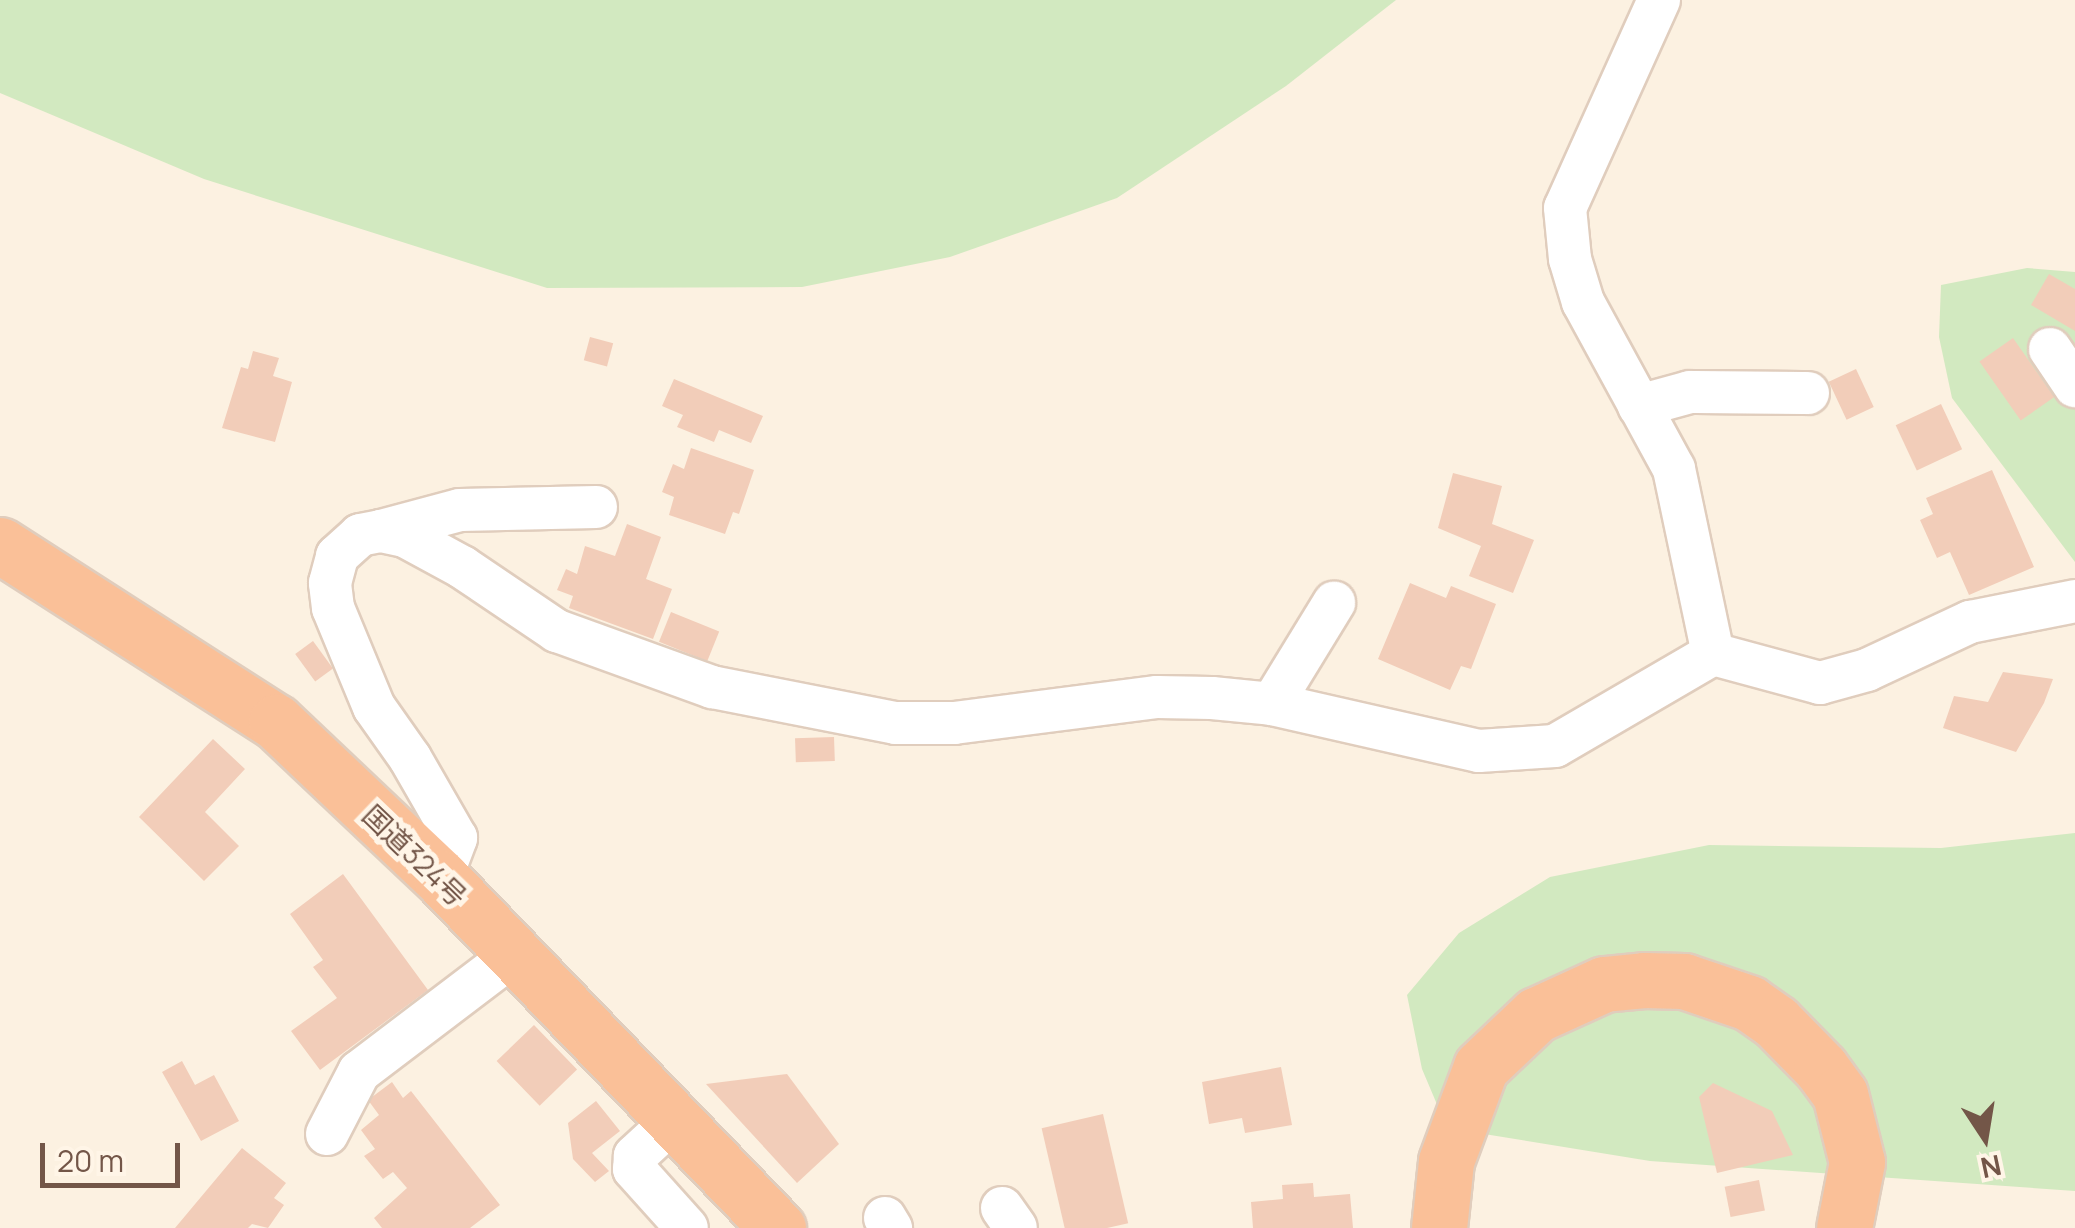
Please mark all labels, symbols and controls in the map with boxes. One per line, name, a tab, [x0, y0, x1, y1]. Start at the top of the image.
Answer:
street label: 国道324号	[356, 797, 474, 913]
north arrow	[1935, 1088, 2035, 1188]
scale bar	[45, 1123, 185, 1185]
text: 20 m	[57, 1140, 124, 1181]
text: N	[1977, 1147, 2005, 1188]

